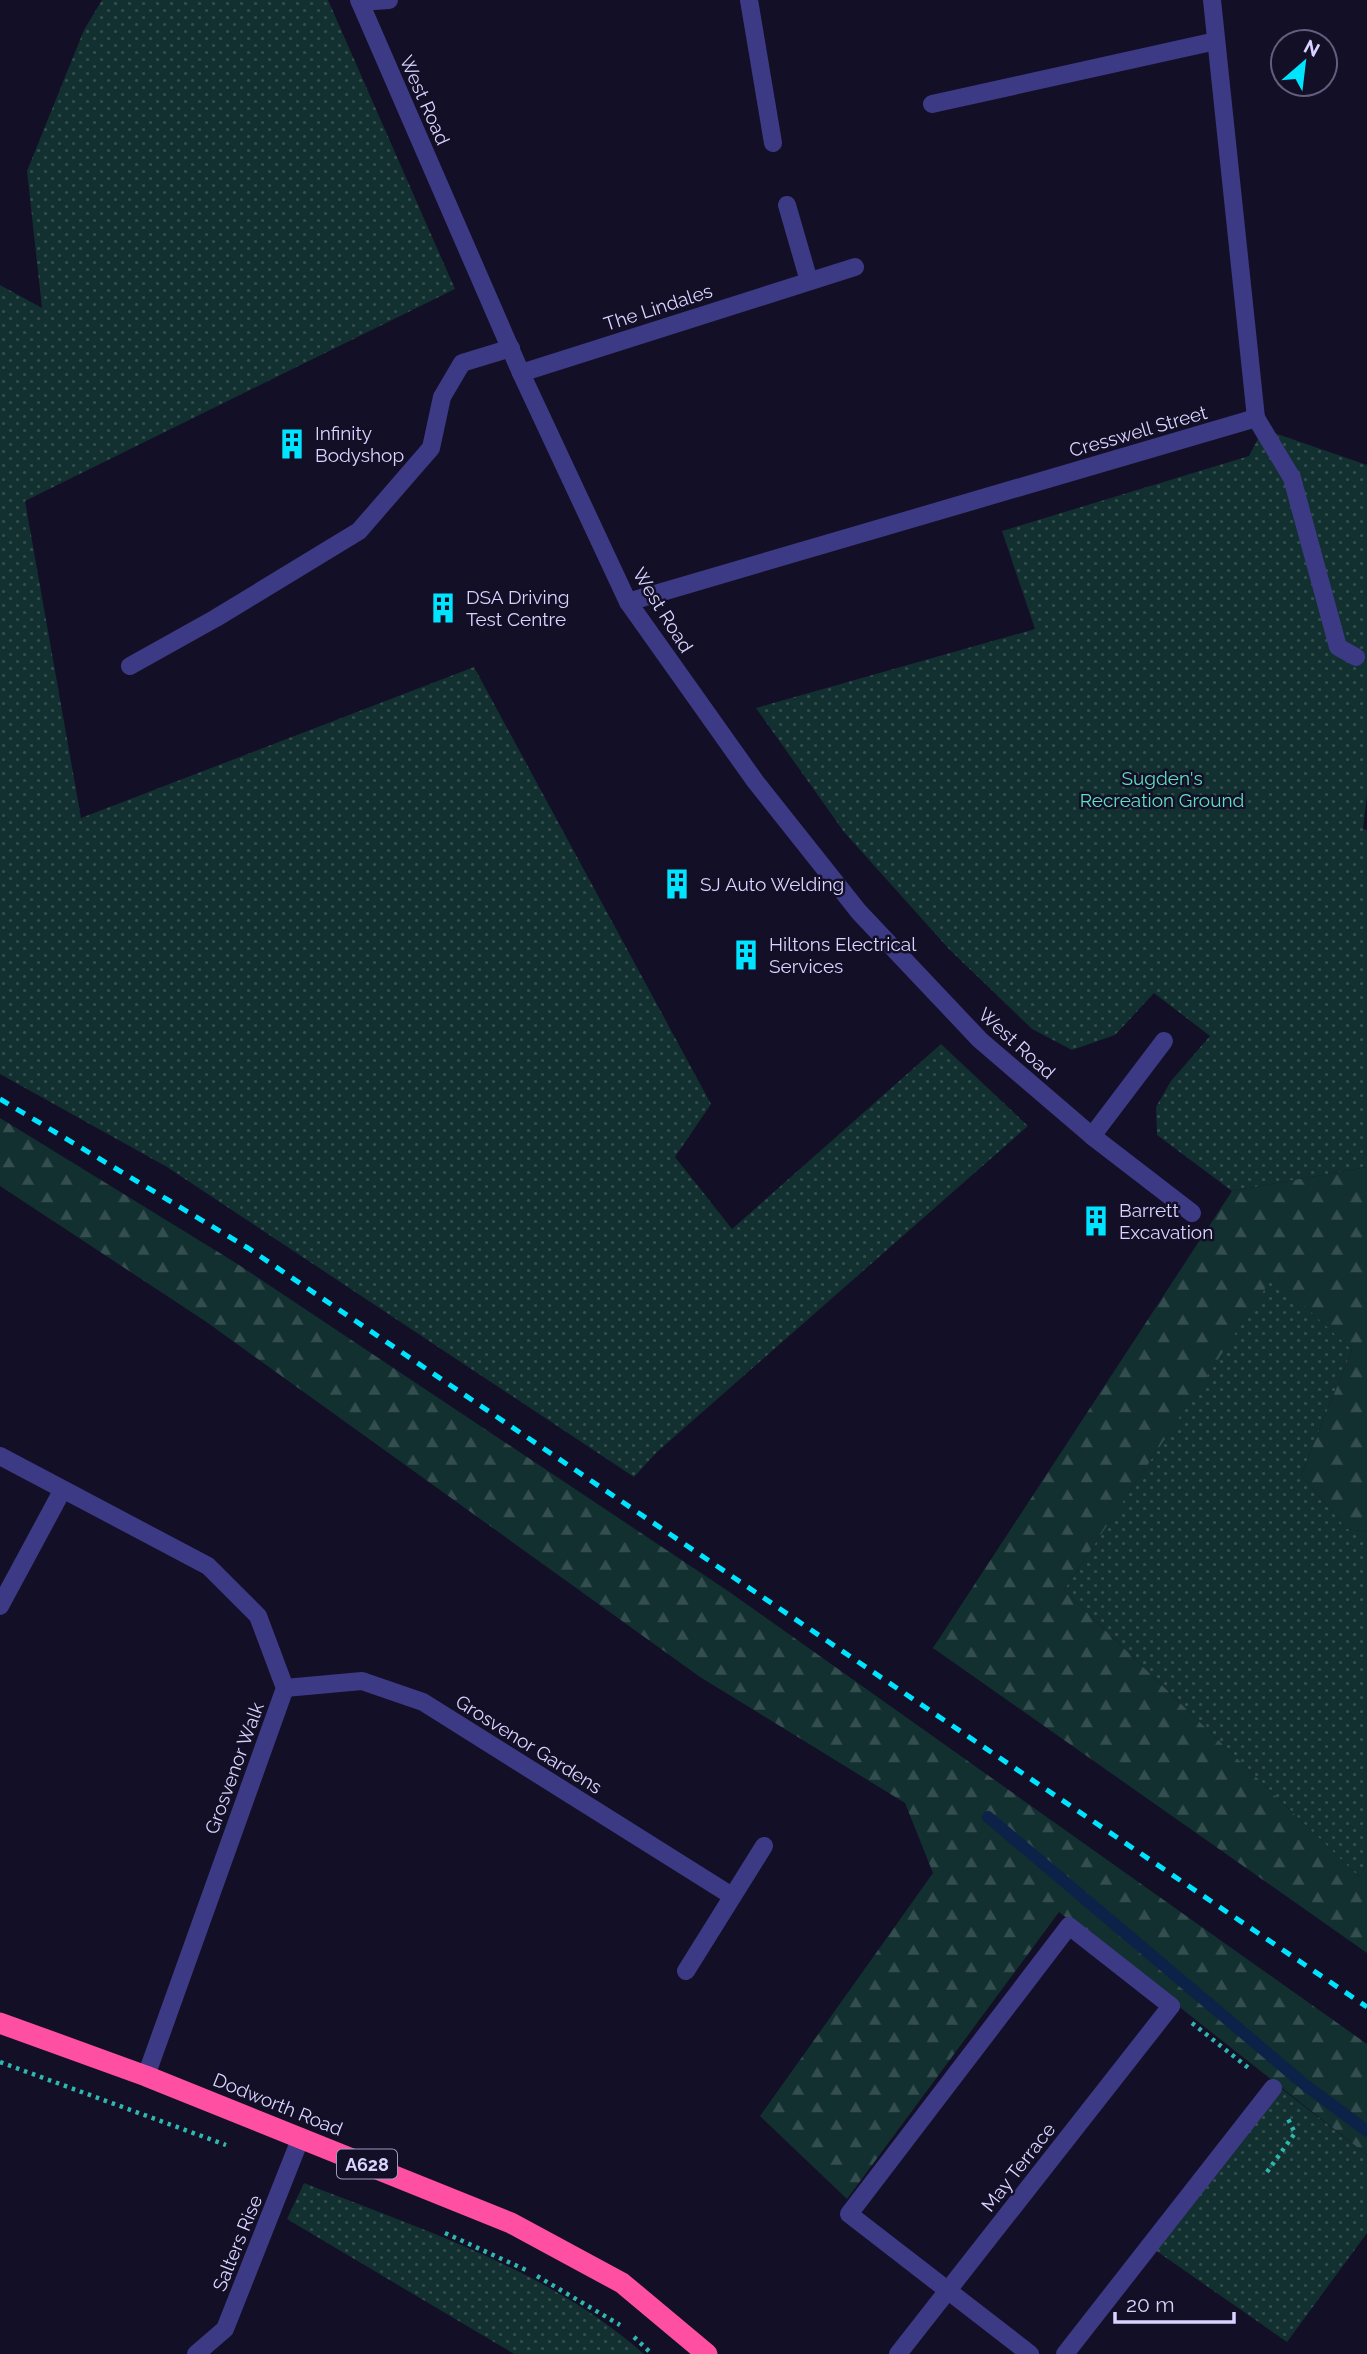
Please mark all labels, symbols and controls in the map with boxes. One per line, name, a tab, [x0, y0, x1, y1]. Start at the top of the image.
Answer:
north arrow	[1269, 28, 1339, 98]
text: N	[1300, 35, 1324, 61]
street label: West Road	[395, 52, 455, 148]
street label: The Lindales	[601, 279, 715, 335]
street label: Cresswell Street	[1067, 401, 1210, 461]
place label: Infinity Bodyshop	[315, 422, 404, 466]
building icon: Infinity Bodyshop	[275, 427, 309, 461]
street label: West Road	[628, 564, 698, 656]
place label: DSA Driving Test Centre	[466, 586, 569, 630]
building icon: DSA Driving Test Centre	[426, 591, 460, 625]
park label: Sugden's Recreation Ground	[1080, 767, 1244, 811]
building icon: SJ Auto Welding	[660, 867, 694, 901]
place label: SJ Auto Welding	[700, 873, 844, 895]
place label: Hiltons Electrical Services	[769, 933, 917, 977]
building icon: Hiltons Electrical Services	[729, 938, 763, 972]
street label: West Road	[974, 1003, 1060, 1083]
place label: Barrett Excavation	[1119, 1199, 1213, 1243]
building icon: Barrett Excavation	[1079, 1204, 1113, 1238]
street label: Grosvenor Gardens	[452, 1690, 606, 1798]
street label: Grosvenor Walk	[200, 1699, 268, 1837]
street label: Dodworth Road	[210, 2068, 346, 2140]
street label: May Terrace	[977, 2118, 1059, 2216]
road number: A628	[337, 2150, 397, 2178]
street label: Salters Rise	[208, 2192, 266, 2294]
scale bar	[1115, 2280, 1234, 2324]
text: 20 m	[1126, 2292, 1174, 2317]

